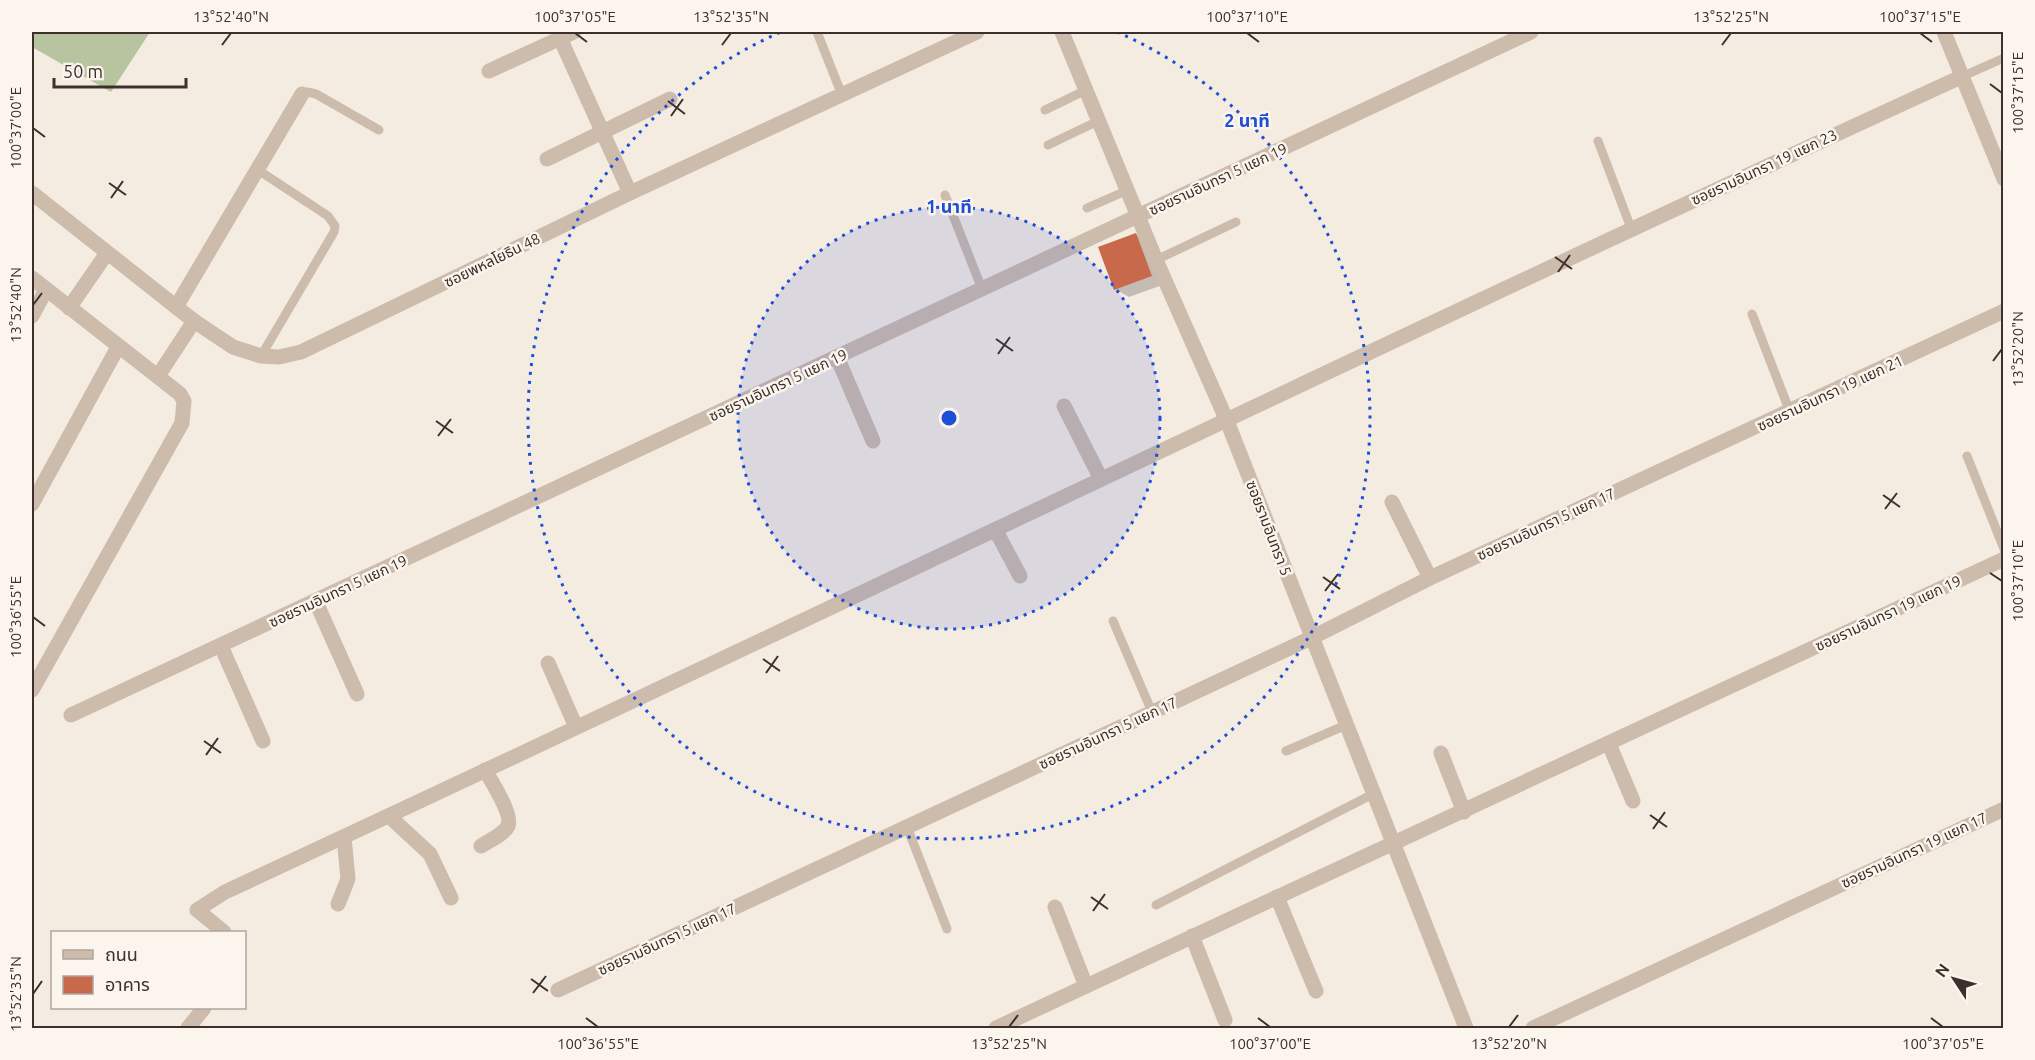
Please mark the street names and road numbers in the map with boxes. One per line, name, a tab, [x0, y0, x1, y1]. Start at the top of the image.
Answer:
street label: ซอยรามอินทรา 19 แยก 23	[1688, 126, 1840, 208]
street label: ซอยรามอินทรา 5 แยก 19	[1146, 139, 1290, 219]
street label: ซอยพหลโยธิน 48	[441, 229, 543, 291]
street label: ซอยรามอินทรา 5 แยก 19	[706, 345, 850, 425]
street label: ซอยรามอินทรา 19 แยก 21	[1754, 352, 1906, 434]
street label: ซอยรามอินทรา 5	[1243, 478, 1295, 578]
street label: ซอยรามอินทรา 5 แยก 17	[1474, 484, 1618, 564]
street label: ซอยรามอินทรา 5 แยก 19	[266, 551, 410, 631]
street label: ซอยรามอินทรา 19 แยก 19	[1812, 572, 1964, 654]
street label: ซอยรามอินทรา 5 แยก 17	[1036, 693, 1180, 773]
street label: ซอยรามอินทรา 19 แยก 17	[1838, 809, 1990, 891]
street label: ซอยรามอินทรา 5 แยก 17	[595, 899, 739, 979]

